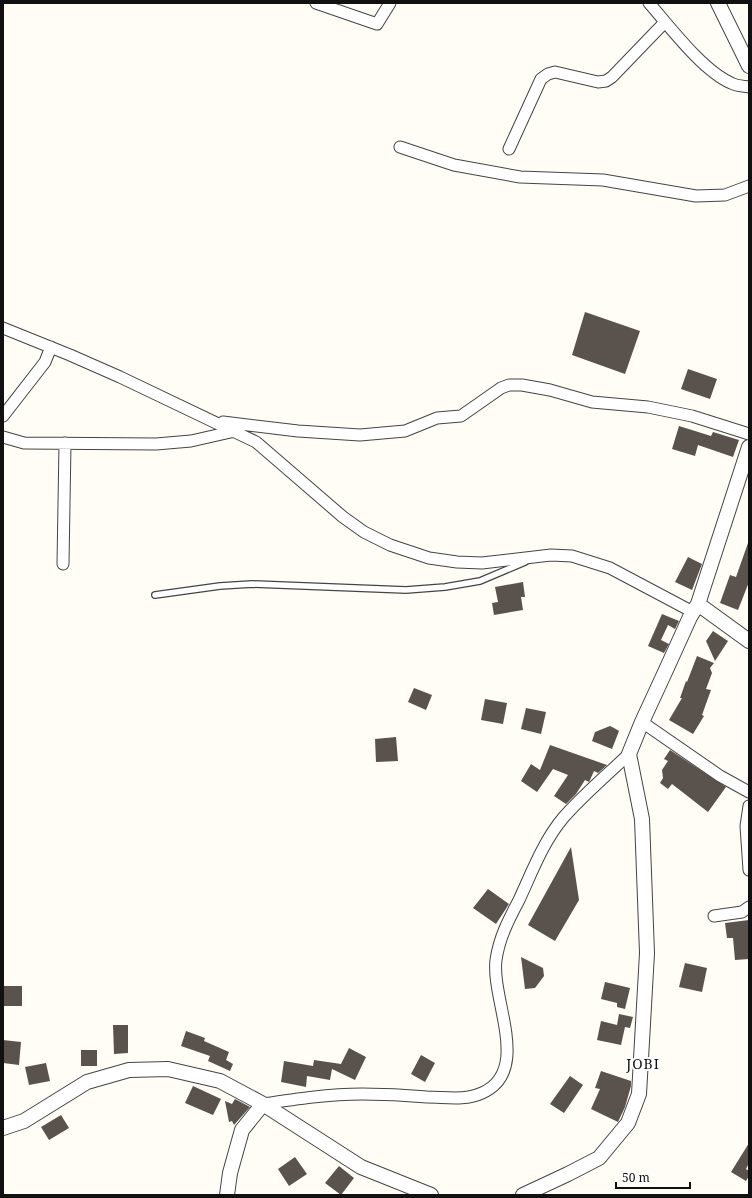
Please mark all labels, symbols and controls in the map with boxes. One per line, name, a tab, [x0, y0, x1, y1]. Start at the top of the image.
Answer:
district label: JOBI	[625, 1054, 660, 1073]
scale bar	[616, 1164, 690, 1190]
text: 50 m	[622, 1169, 650, 1186]

